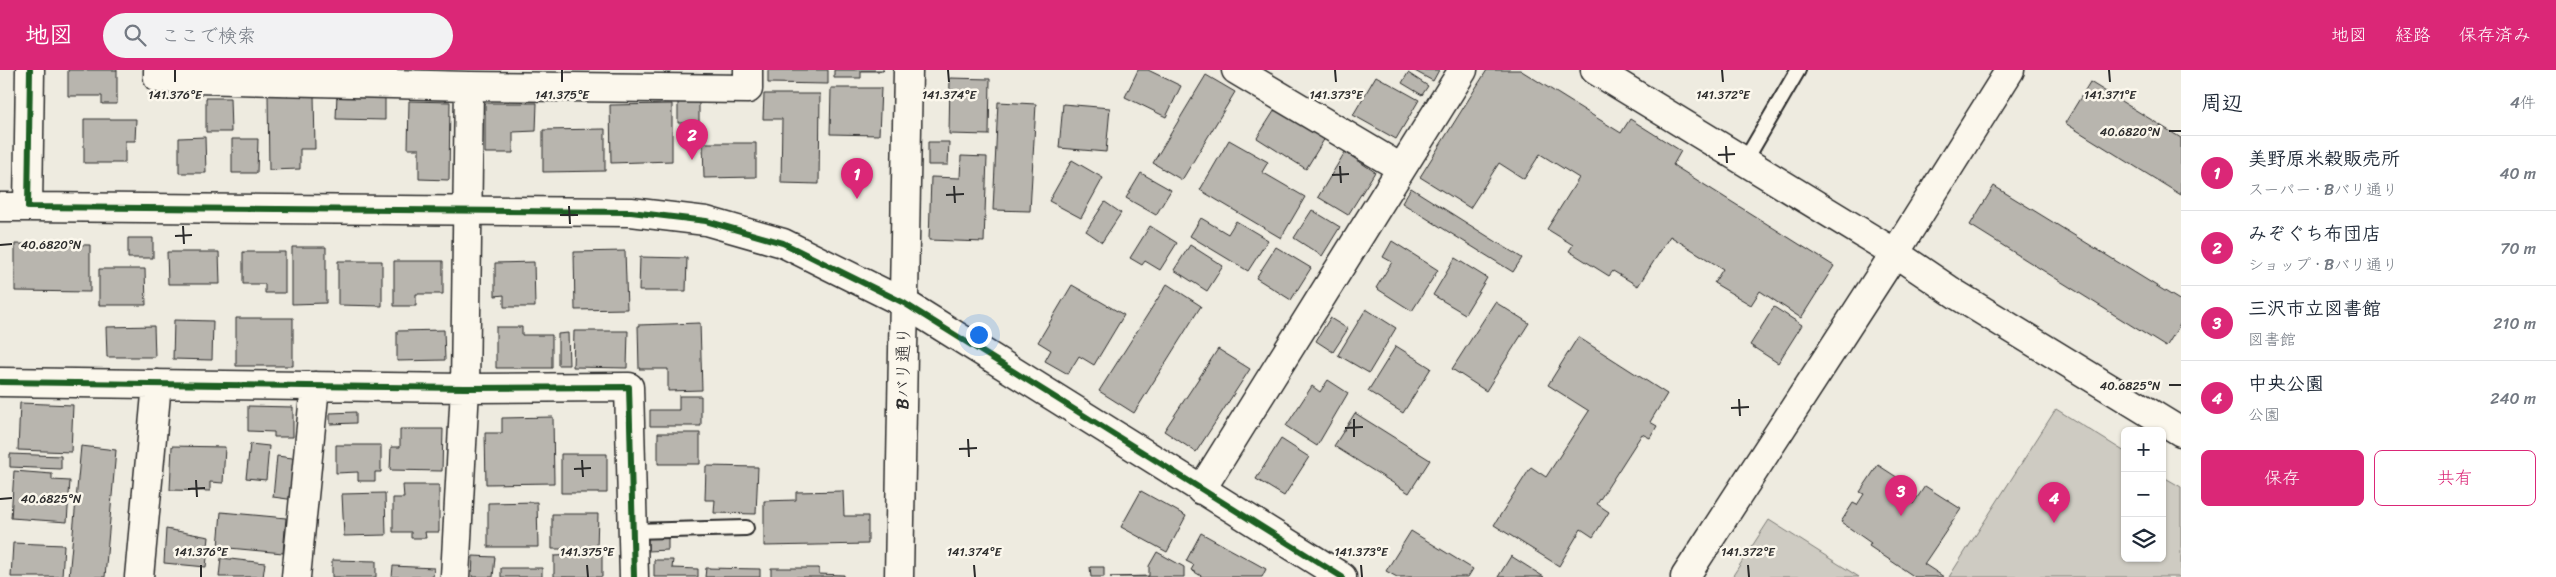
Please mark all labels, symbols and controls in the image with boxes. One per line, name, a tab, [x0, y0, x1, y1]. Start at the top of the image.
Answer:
search box	[103, 13, 453, 58]
text: 地図	[25, 14, 73, 56]
text: ここで検索	[161, 19, 256, 52]
text: 地図	[2331, 19, 2367, 51]
text: 経路	[2395, 19, 2431, 51]
text: 保存済み	[2459, 19, 2531, 51]
icon: search	[121, 21, 149, 49]
text: 141.376°E	[148, 84, 203, 106]
text: 141.375°E	[535, 84, 590, 106]
text: 141.374°E	[922, 84, 977, 106]
text: 141.373°E	[1309, 84, 1364, 106]
text: 141.372°E	[1696, 84, 1751, 106]
text: 141.371°E	[2084, 84, 2137, 106]
text: 周辺	[2201, 84, 2243, 122]
text: 4件	[2510, 88, 2536, 117]
pin: 2	[676, 119, 708, 160]
text: 40.6820°N	[2100, 121, 2161, 143]
text: 美野原米穀販売所	[2248, 142, 2400, 175]
pin: 1	[841, 158, 873, 199]
text: 1	[2214, 159, 2220, 188]
text: 40 m	[2499, 159, 2536, 188]
text: スーパー · Bバリ通り	[2248, 175, 2398, 204]
text: みぞぐち布団店	[2248, 217, 2381, 250]
text: 40.6820°N	[21, 234, 82, 256]
text: 2	[2212, 234, 2222, 263]
text: 70 m	[2500, 234, 2536, 263]
text: ショップ · Bバリ通り	[2248, 250, 2398, 279]
text: 三沢市立図書館	[2248, 292, 2381, 325]
text: 3	[2213, 309, 2221, 338]
text: 210 m	[2493, 309, 2536, 338]
your location	[966, 322, 992, 348]
text: 図書館	[2248, 325, 2296, 354]
street label: Bバリ通り	[886, 326, 920, 410]
text: 中央公園	[2248, 367, 2324, 400]
text: 40.6825°N	[2100, 375, 2161, 397]
text: 4	[2212, 384, 2222, 413]
text: 240 m	[2490, 384, 2536, 413]
text: 公園	[2248, 400, 2280, 429]
map controls	[2121, 427, 2166, 562]
button: +	[2121, 427, 2166, 472]
button: 保存	[2201, 450, 2364, 506]
button: 共有	[2374, 450, 2536, 506]
button: −	[2121, 472, 2166, 517]
pin: 3	[1885, 475, 1917, 516]
pin: 4	[2038, 482, 2070, 523]
text: 40.6825°N	[21, 488, 82, 510]
button: layers	[2121, 517, 2166, 562]
text: 141.376°E	[174, 541, 229, 563]
text: 141.375°E	[560, 541, 615, 563]
text: 141.374°E	[947, 541, 1002, 563]
text: 141.373°E	[1334, 541, 1389, 563]
text: 141.372°E	[1721, 541, 1776, 563]

